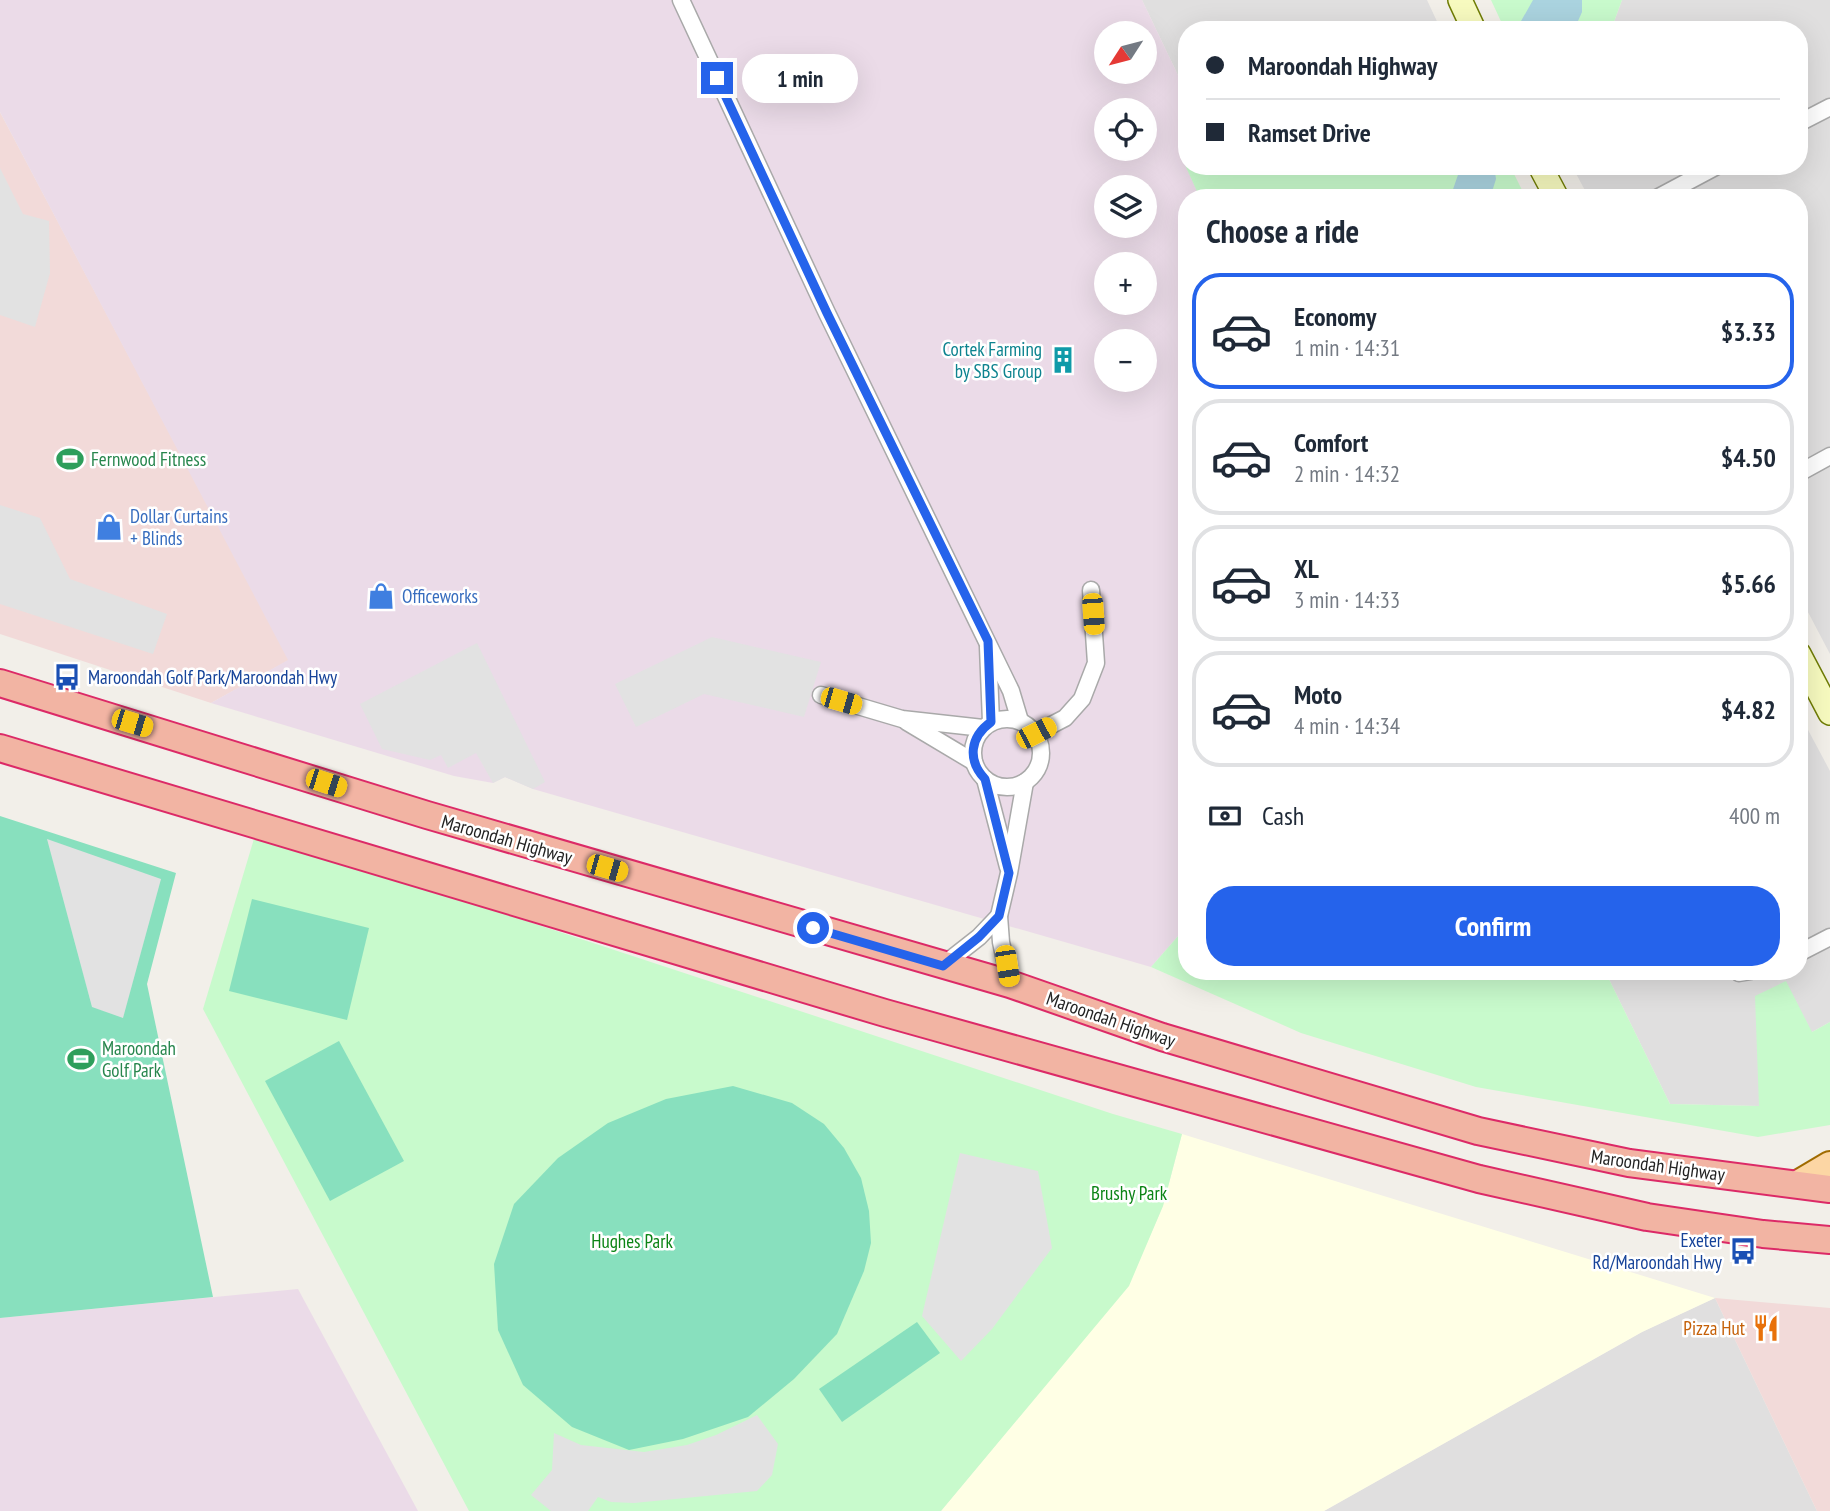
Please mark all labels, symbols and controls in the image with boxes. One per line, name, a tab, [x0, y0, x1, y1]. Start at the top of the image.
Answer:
north arrow	[1094, 21, 1157, 84]
map controls	[1094, 21, 1157, 392]
text: Maroondah Highway	[1248, 49, 1437, 82]
callout: 1 min	[742, 54, 857, 102]
route end	[701, 62, 733, 94]
text: 1 min	[777, 64, 823, 93]
button: locate	[1094, 98, 1157, 161]
text: Ramset Drive	[1248, 116, 1371, 149]
button: layers	[1094, 175, 1157, 238]
text: Choose a ride	[1206, 210, 1359, 252]
button: +	[1094, 252, 1157, 315]
icon: car	[1210, 300, 1273, 363]
text: Economy	[1294, 300, 1376, 333]
text: $3.33	[1721, 315, 1776, 348]
button: −	[1094, 329, 1157, 392]
text: 1 min · 14:31	[1294, 333, 1400, 362]
place label: Cortek Farming by SBS Group	[942, 337, 1042, 383]
building icon: Cortek Farming by SBS Group	[1048, 345, 1078, 375]
icon: car	[1210, 426, 1273, 489]
text: Comfort	[1294, 426, 1368, 459]
text: $4.50	[1721, 441, 1776, 474]
sports icon: Fernwood Fitness	[55, 444, 85, 474]
place label: Fernwood Fitness	[91, 447, 206, 471]
text: 2 min · 14:32	[1294, 459, 1400, 488]
place label: Dollar Curtains + Blinds	[130, 504, 228, 550]
shop icon: Dollar Curtains + Blinds	[94, 512, 124, 542]
icon: car	[1210, 552, 1273, 615]
text: XL	[1294, 552, 1319, 585]
text: $5.66	[1721, 567, 1776, 600]
shop icon: Officeworks	[366, 581, 396, 611]
place label: Officeworks	[402, 584, 478, 608]
text: 3 min · 14:33	[1294, 585, 1400, 614]
car	[1082, 592, 1105, 636]
bus stop icon: Maroondah Golf Park/Maroondah Hwy	[52, 662, 82, 692]
place label: Maroondah Golf Park/Maroondah Hwy	[88, 665, 338, 689]
icon: car	[1210, 678, 1273, 741]
text: Moto	[1294, 678, 1342, 711]
car	[818, 685, 865, 717]
text: $4.82	[1721, 693, 1776, 726]
car	[109, 707, 156, 739]
text: 4 min · 14:34	[1294, 711, 1400, 740]
car	[1013, 714, 1060, 752]
car	[303, 767, 350, 799]
icon: cash	[1206, 797, 1244, 835]
text: Cash	[1262, 799, 1304, 832]
text: 400 m	[1729, 801, 1780, 830]
street label: Maroondah Highway	[439, 809, 576, 869]
car	[584, 852, 631, 884]
button: Confirm	[1206, 886, 1780, 966]
route start	[797, 912, 829, 944]
car	[994, 944, 1021, 988]
street label: Maroondah Highway	[1043, 986, 1179, 1053]
place label: Maroondah Golf Park	[102, 1036, 176, 1082]
sports icon: Maroondah Golf Park	[66, 1044, 96, 1074]
street label: Maroondah Highway	[1590, 1144, 1727, 1186]
park label: Brushy Park	[1091, 1181, 1168, 1205]
place label: Exeter Rd/Maroondah Hwy	[1592, 1228, 1723, 1274]
park label: Hughes Park	[591, 1229, 673, 1253]
bus stop icon: Exeter Rd/Maroondah Hwy	[1728, 1236, 1758, 1266]
restaurant icon: Pizza Hut	[1751, 1313, 1781, 1343]
place label: Pizza Hut	[1683, 1316, 1746, 1340]

